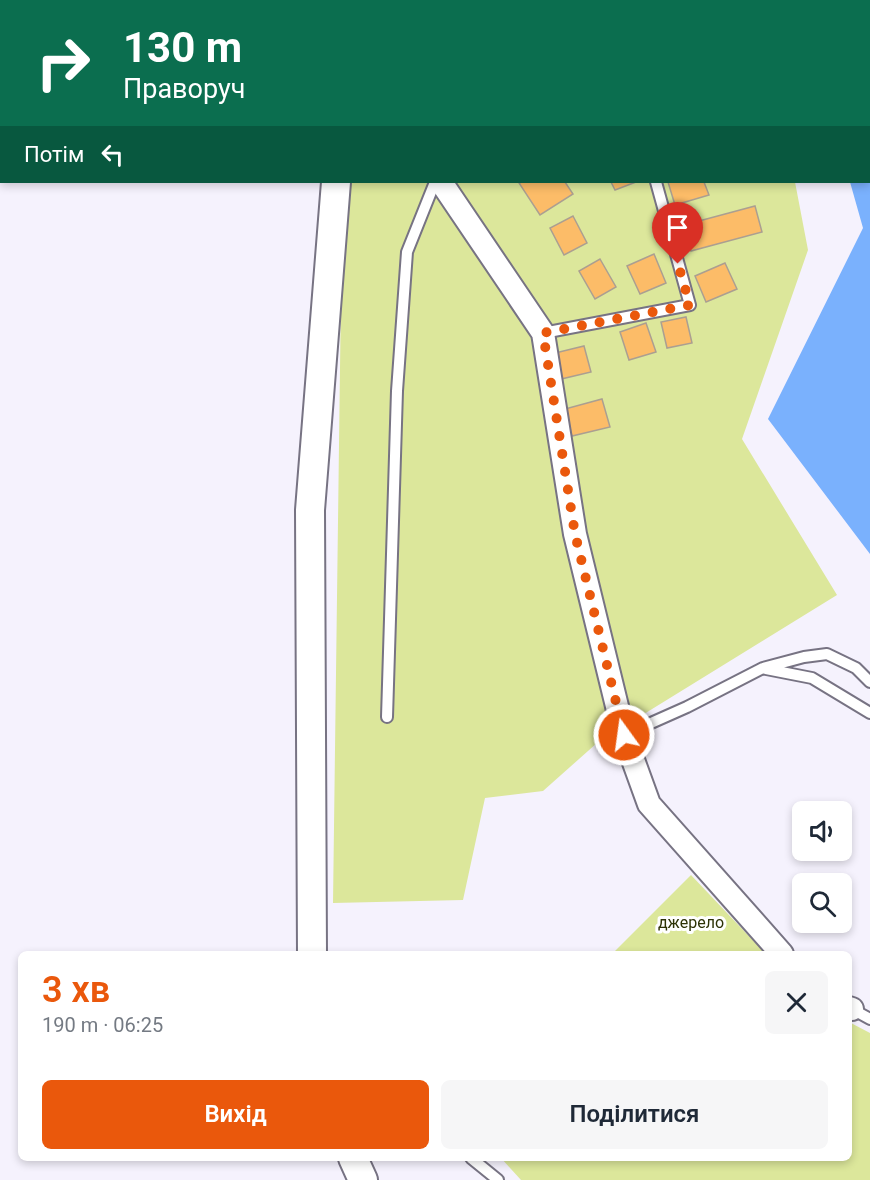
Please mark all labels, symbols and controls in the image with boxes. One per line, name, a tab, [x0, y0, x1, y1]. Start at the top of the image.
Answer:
text: 130 m	[123, 23, 242, 72]
icon: right	[24, 24, 102, 102]
text: Праворуч	[123, 73, 245, 105]
icon: left	[96, 138, 129, 171]
text: Потім	[24, 142, 84, 167]
pin	[652, 202, 703, 264]
icon: arrive	[661, 211, 694, 244]
position arrow	[592, 703, 656, 767]
map controls	[792, 801, 852, 933]
button: sound	[792, 801, 852, 861]
button: search	[792, 873, 852, 933]
park label: джерело	[658, 913, 724, 932]
text: 3 хв	[42, 969, 110, 1011]
button: close	[765, 971, 828, 1034]
text: 190 m · 06:25	[42, 1013, 163, 1037]
button: Вихід	[42, 1080, 429, 1149]
button: Поділитися	[441, 1080, 828, 1149]

